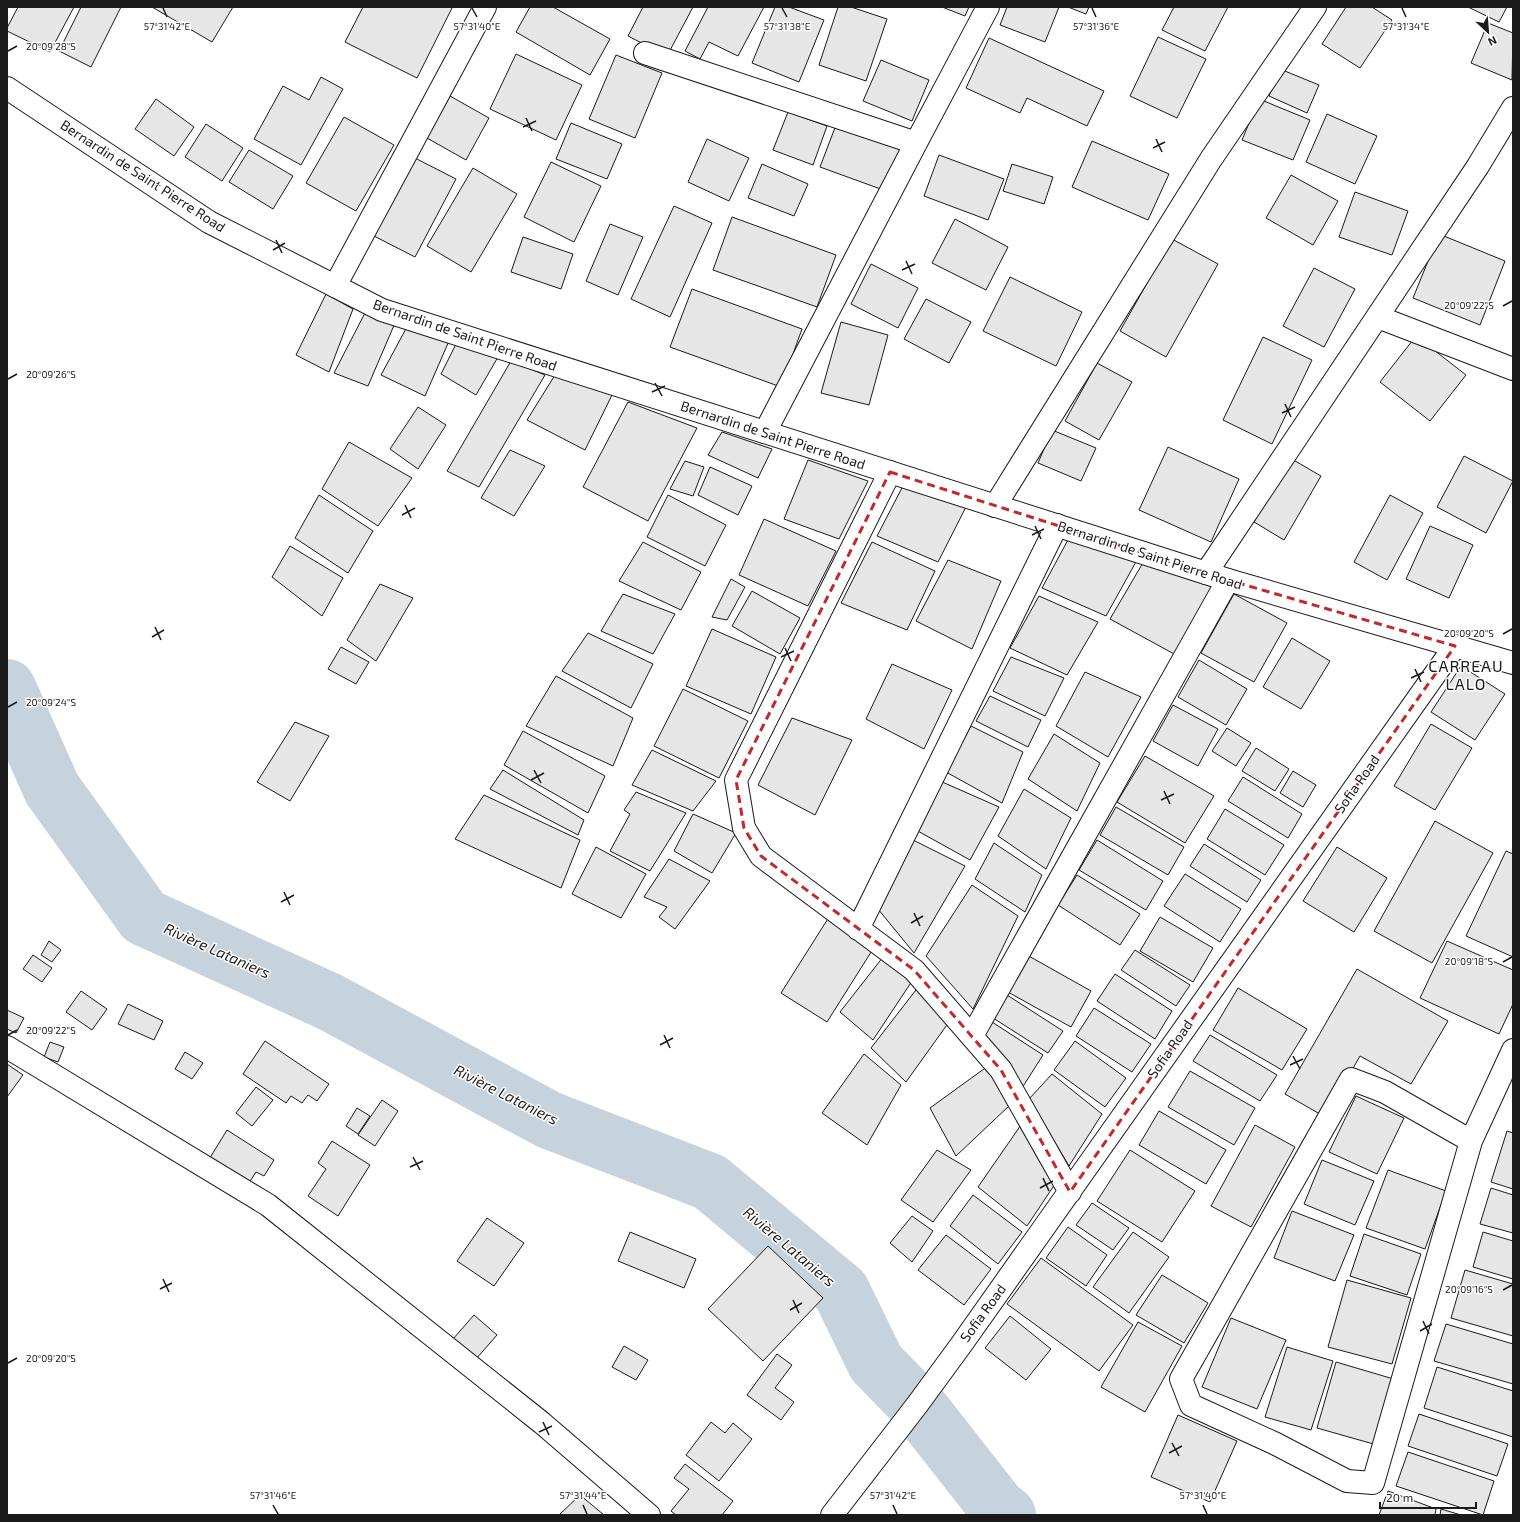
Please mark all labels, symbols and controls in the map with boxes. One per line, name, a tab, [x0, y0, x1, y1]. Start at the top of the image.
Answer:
north arrow	[1468, 12, 1508, 52]
text: 57°31'42"E	[144, 20, 191, 32]
text: 57°31'40"E	[454, 20, 501, 32]
text: 57°31'38"E	[764, 20, 811, 32]
text: 57°31'36"E	[1073, 20, 1119, 32]
text: 57°31'34"E	[1383, 20, 1430, 32]
text: N	[1486, 34, 1499, 49]
text: 20°09'28"S	[26, 40, 76, 52]
street label: Bernardin de Saint Pierre Road	[58, 116, 229, 235]
street label: Bernardin de Saint Pierre Road	[371, 295, 559, 374]
text: 20°09'22"S	[1444, 299, 1494, 311]
text: 20°09'26"S	[26, 368, 76, 380]
street label: Bernardin de Saint Pierre Road	[679, 397, 868, 472]
street label: Bernardin de Saint Pierre Road	[1056, 517, 1245, 592]
text: 20°09'20"S	[1444, 627, 1494, 639]
district label: CARREAU LALO	[1428, 656, 1504, 693]
text: 20°09'24"S	[26, 696, 76, 708]
street label: Sofia Road	[1330, 751, 1383, 816]
water label: Rivière Lataniers	[162, 919, 274, 982]
text: 20°09'18"S	[1445, 955, 1494, 967]
street label: Sofia Road	[1143, 1016, 1196, 1081]
text: 20°09'22"S	[26, 1024, 76, 1036]
water label: Rivière Lataniers	[451, 1060, 562, 1128]
water label: Rivière Lataniers	[740, 1203, 840, 1290]
street label: Sofia Road	[956, 1280, 1009, 1345]
text: 20°09'16"S	[1445, 1283, 1493, 1295]
text: 20°09'20"S	[26, 1352, 76, 1364]
scale bar	[1380, 1484, 1476, 1510]
text: 57°31'46"E	[250, 1489, 297, 1501]
text: 57°31'44"E	[560, 1489, 607, 1501]
text: 57°31'42"E	[870, 1489, 917, 1501]
text: 57°31'40"E	[1180, 1489, 1227, 1501]
text: 20 m	[1386, 1490, 1413, 1504]

